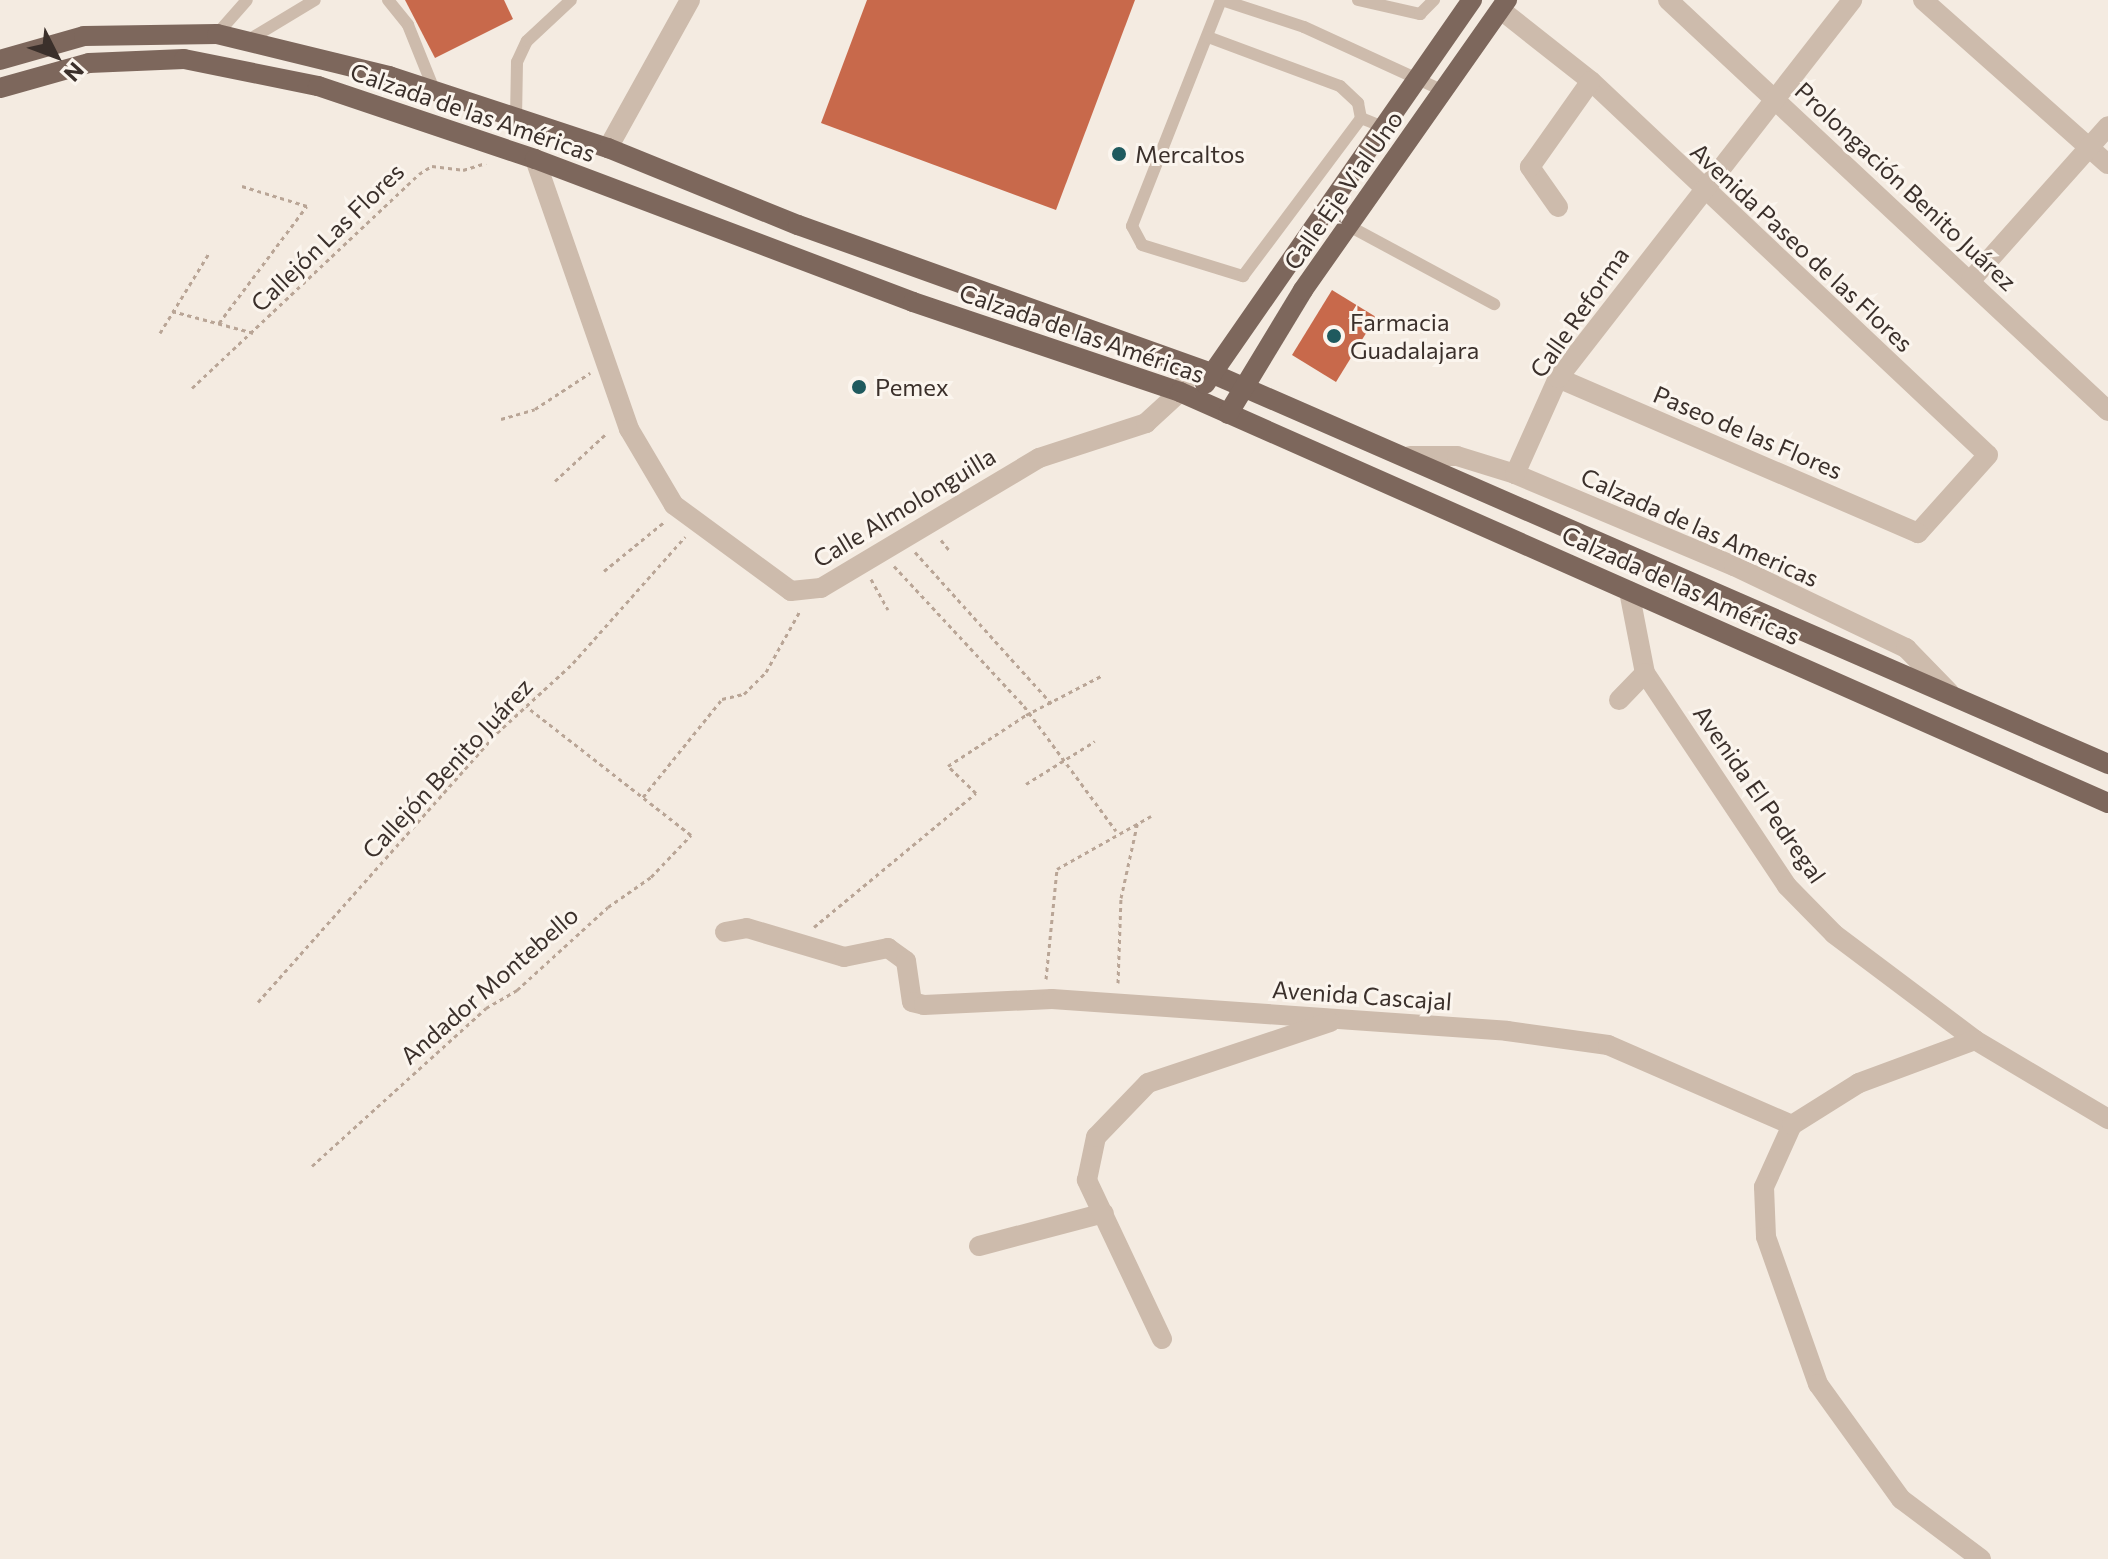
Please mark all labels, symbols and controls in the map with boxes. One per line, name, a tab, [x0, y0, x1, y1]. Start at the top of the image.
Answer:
north arrow	[16, 16, 96, 96]
text: N	[59, 57, 90, 88]
street label: Calzada de las Américas	[347, 57, 599, 167]
street label: Prolongación Benito Juárez	[1789, 76, 2023, 296]
street label: Calle Eje Vial Uno	[1277, 105, 1409, 275]
street label: Avenida Paseo de las Flores	[1685, 136, 1919, 358]
place label: Mercaltos	[1135, 140, 1245, 168]
marker: Mercaltos	[1110, 145, 1128, 163]
street label: Callejón Las Flores	[245, 157, 409, 317]
street label: Calle Reforma	[1523, 241, 1635, 383]
street label: Calzada de las Américas	[956, 278, 1208, 388]
place label: Farmacia Guadalajara	[1350, 308, 1479, 364]
marker: Farmacia Guadalajara	[1325, 327, 1343, 345]
place label: Pemex	[875, 373, 949, 401]
marker: Pemex	[850, 378, 868, 396]
street label: Paseo de las Flores	[1649, 379, 1847, 485]
street label: Calle Almolonguilla	[807, 441, 1001, 573]
street label: Calzada de las Americas	[1577, 462, 1823, 592]
street label: Calzada de las Américas	[1558, 520, 1804, 650]
street label: Callejón Benito Juárez	[356, 672, 538, 864]
street label: Avenida El Pedregal	[1688, 700, 1832, 888]
street label: Andador Montebello	[394, 900, 584, 1070]
street label: Avenida Cascajal	[1271, 974, 1453, 1016]

